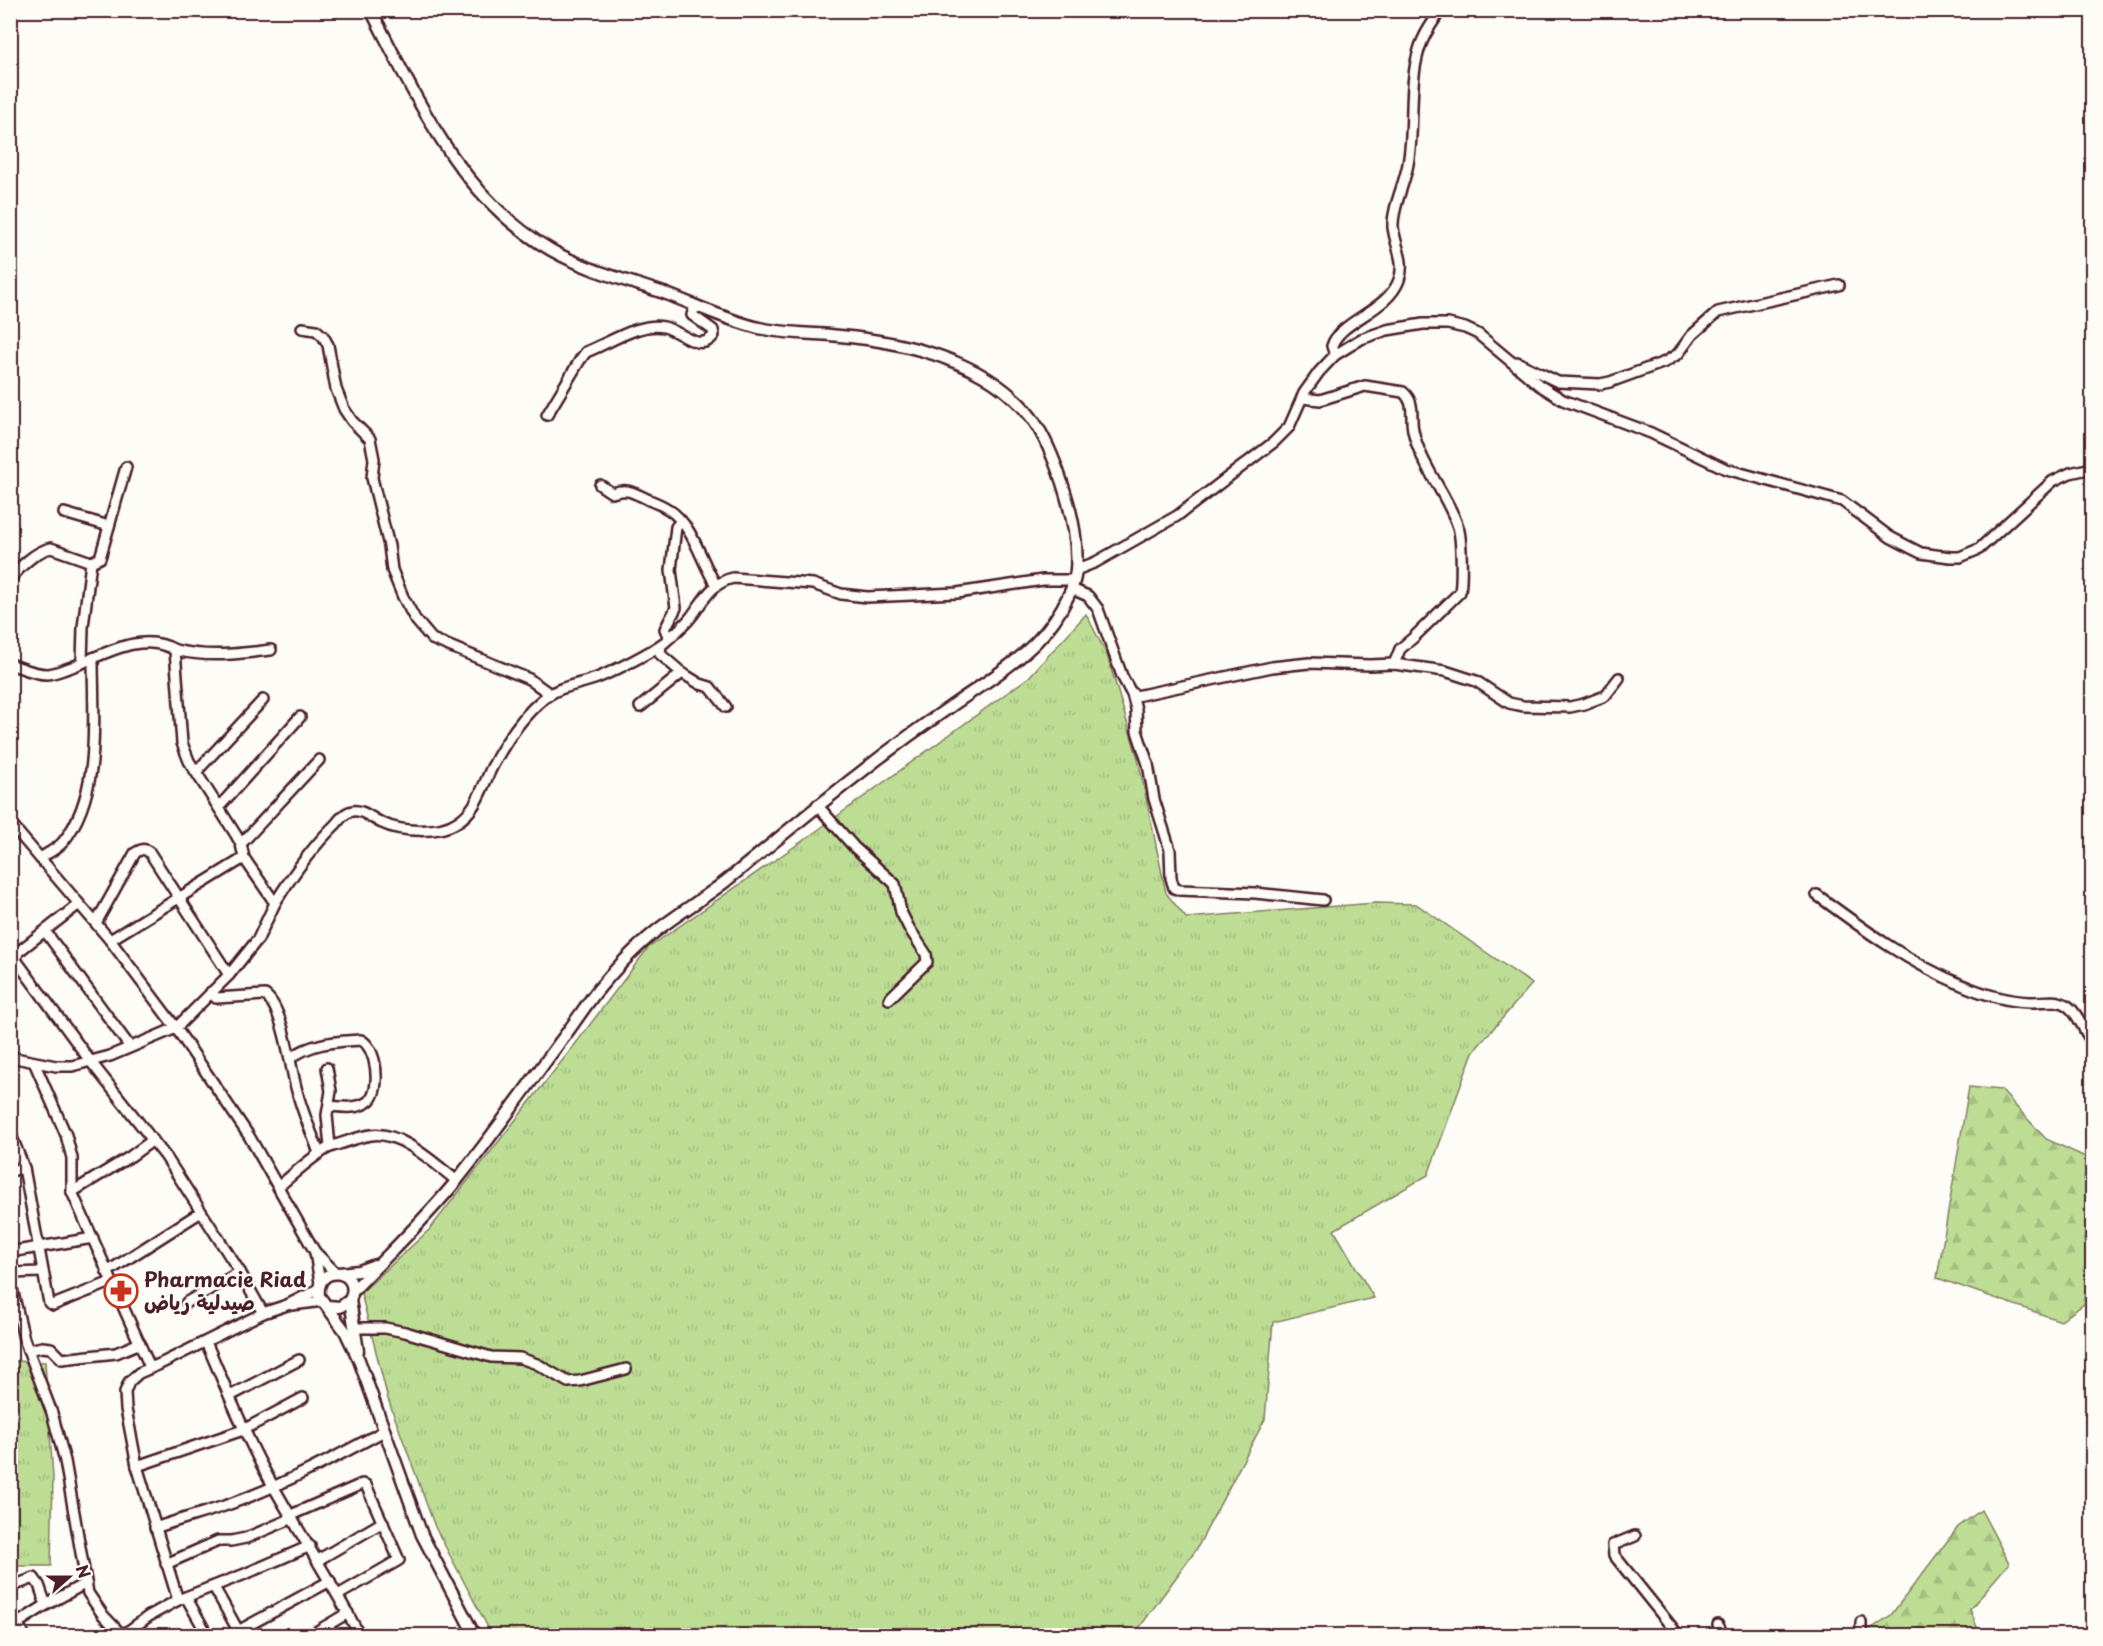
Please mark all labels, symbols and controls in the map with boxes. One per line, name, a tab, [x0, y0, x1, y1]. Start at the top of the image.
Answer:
place label: Pharmacie Riad صيدلية رياض	[144, 1264, 307, 1317]
pharmacy icon: Pharmacie Riad صيدلية رياض	[103, 1273, 139, 1309]
north arrow	[39, 1547, 99, 1607]
text: N	[70, 1561, 97, 1581]

